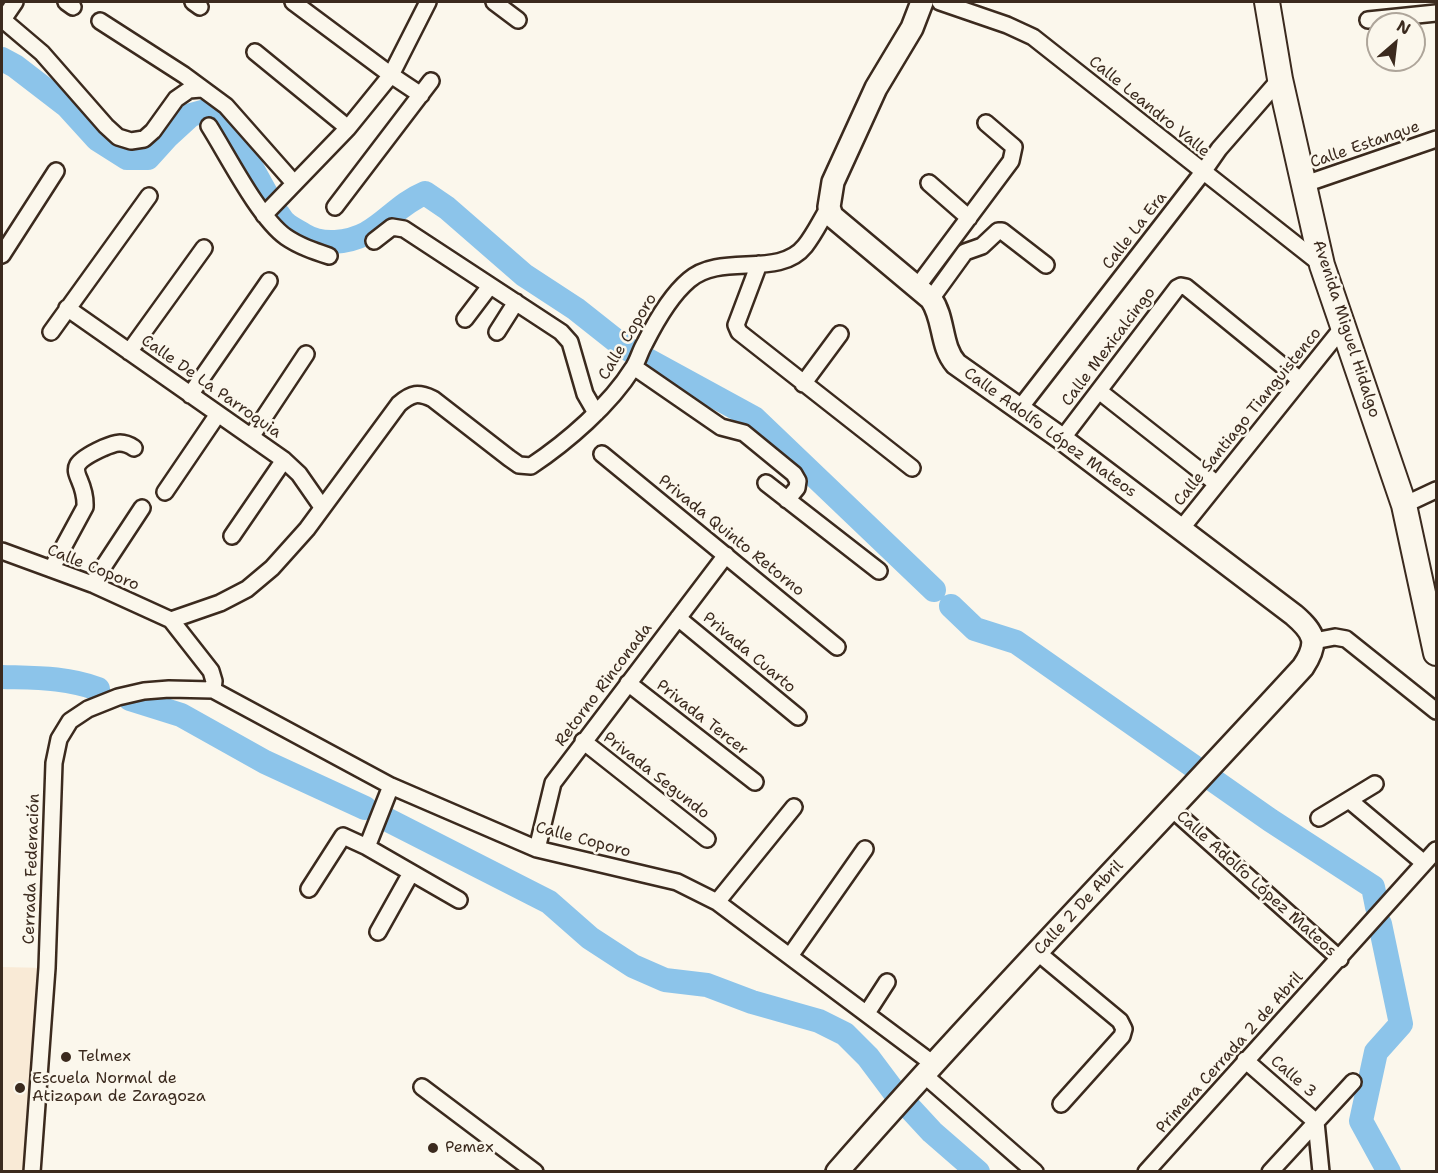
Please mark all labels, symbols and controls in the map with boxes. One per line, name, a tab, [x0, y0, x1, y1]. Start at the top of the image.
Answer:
north arrow	[1366, 12, 1426, 72]
text: N	[1393, 15, 1414, 40]
street label: Calle Leandro Valle	[1085, 52, 1213, 162]
street label: Calle Estanque	[1308, 117, 1422, 173]
street label: Calle La Era	[1099, 188, 1171, 274]
street label: Avenida Miguel Hidalgo	[1308, 238, 1384, 420]
street label: Calle Mexicalcingo	[1058, 284, 1160, 410]
street label: Calle Coporo	[595, 290, 661, 384]
street label: Calle Santiago Tianguistenco	[1170, 324, 1326, 510]
street label: Calle De La Parroquia	[137, 331, 285, 443]
street label: Calle Adolfo López Mateos	[960, 364, 1140, 502]
street label: Privada Quinto Retorno	[654, 471, 808, 601]
street label: Calle Coporo	[44, 541, 142, 595]
street label: Privada Cuarto	[699, 609, 799, 697]
street label: Retorno Rinconada	[551, 620, 657, 750]
street label: Privada Tercer	[652, 676, 752, 760]
street label: Privada Segundo	[599, 728, 713, 824]
street label: Cerrada Federación	[20, 793, 44, 945]
street label: Calle Adolfo López Mateos	[1172, 807, 1340, 961]
street label: Calle Coporo	[533, 818, 633, 862]
street label: Calle 2 De Abril	[1030, 857, 1128, 959]
street label: Primera Cerrada 2 de Abril	[1153, 968, 1307, 1138]
place label: Telmex	[78, 1047, 131, 1067]
marker: Telmex	[59, 1050, 73, 1064]
street label: Calle 3	[1266, 1052, 1320, 1102]
place label: Escuela Normal de Atizapan de Zaragoza	[32, 1069, 206, 1107]
marker: Escuela Normal de Atizapan de Zaragoza	[13, 1081, 27, 1095]
place label: Pemex	[445, 1138, 494, 1158]
marker: Pemex	[426, 1141, 440, 1155]

